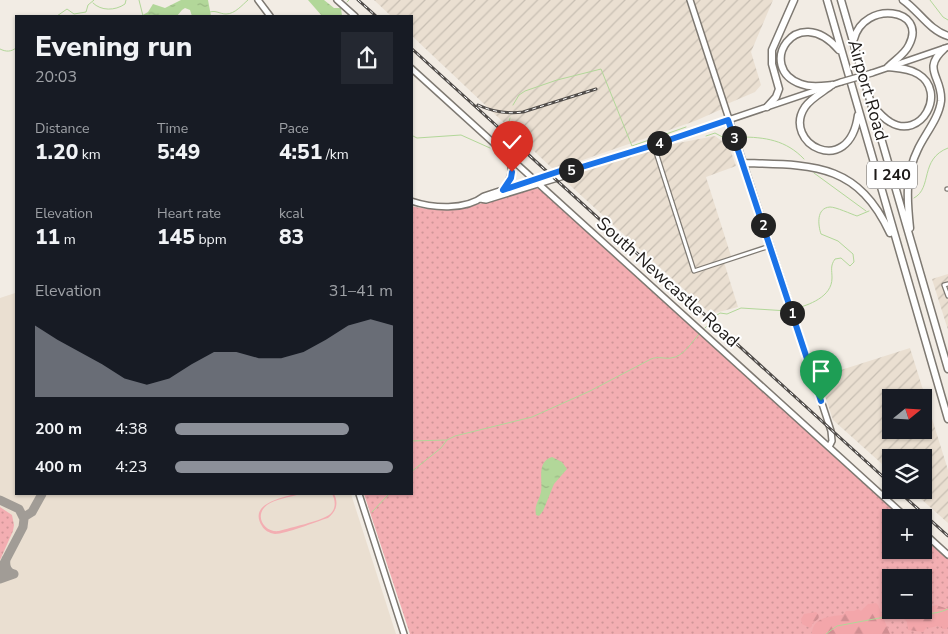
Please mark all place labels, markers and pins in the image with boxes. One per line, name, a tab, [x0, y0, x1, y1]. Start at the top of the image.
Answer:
pin	[491, 121, 533, 172]
pin: 3	[722, 126, 746, 150]
pin: 4	[646, 130, 672, 156]
pin: 5	[558, 158, 584, 182]
pin: 2	[750, 212, 776, 238]
pin: 1	[780, 300, 804, 326]
pin	[800, 350, 842, 401]

